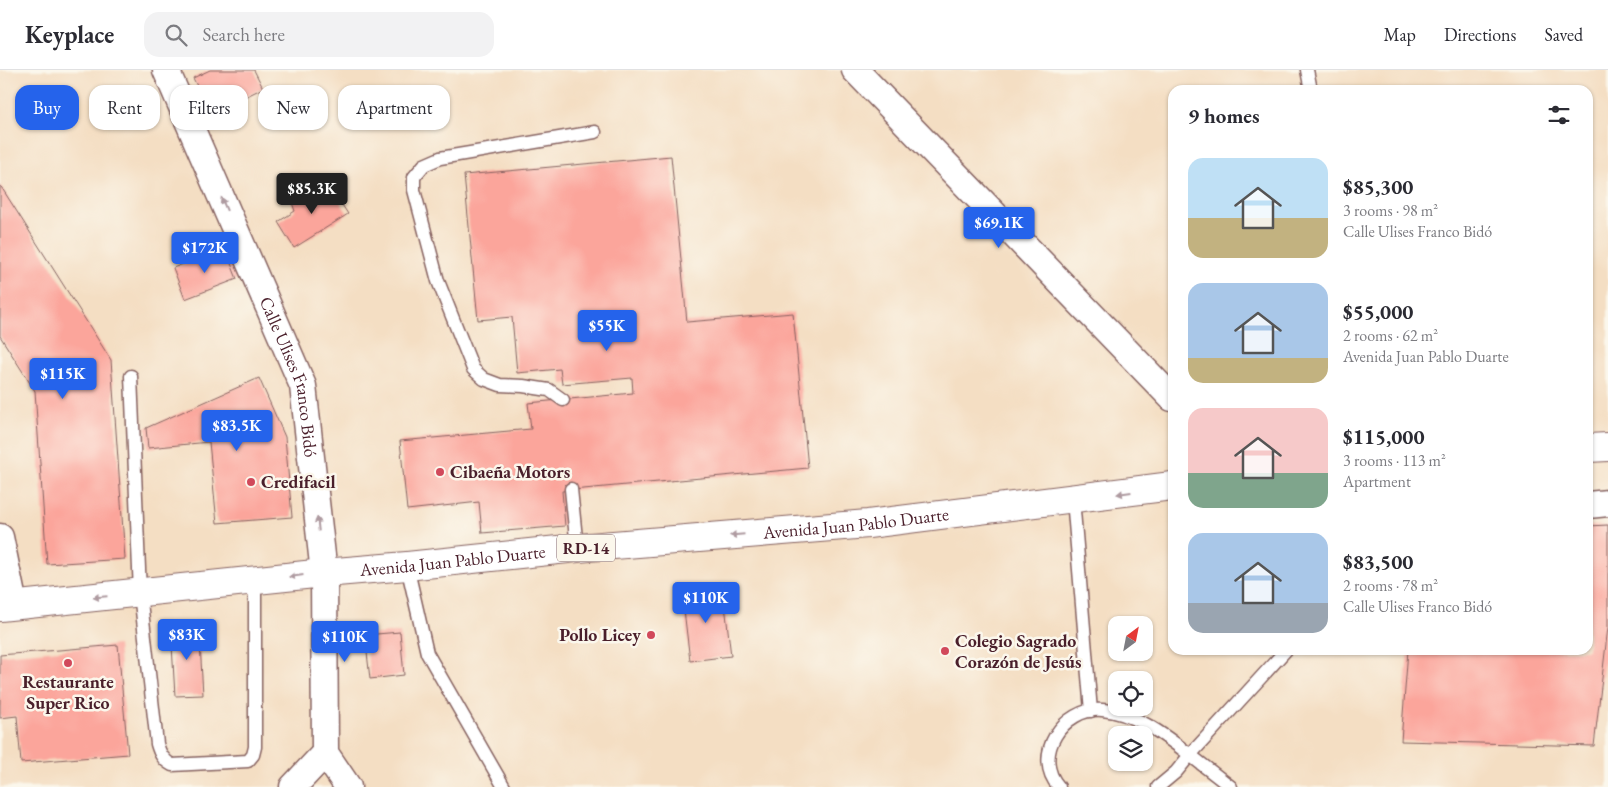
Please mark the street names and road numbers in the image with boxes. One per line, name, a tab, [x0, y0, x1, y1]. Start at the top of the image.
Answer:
street label: Calle Ulises Franco Bidó	[255, 293, 323, 458]
street label: Avenida Juan Pablo Duarte	[761, 502, 950, 544]
road number: RD-14	[557, 534, 615, 562]
street label: Avenida Juan Pablo Duarte	[358, 539, 547, 581]

